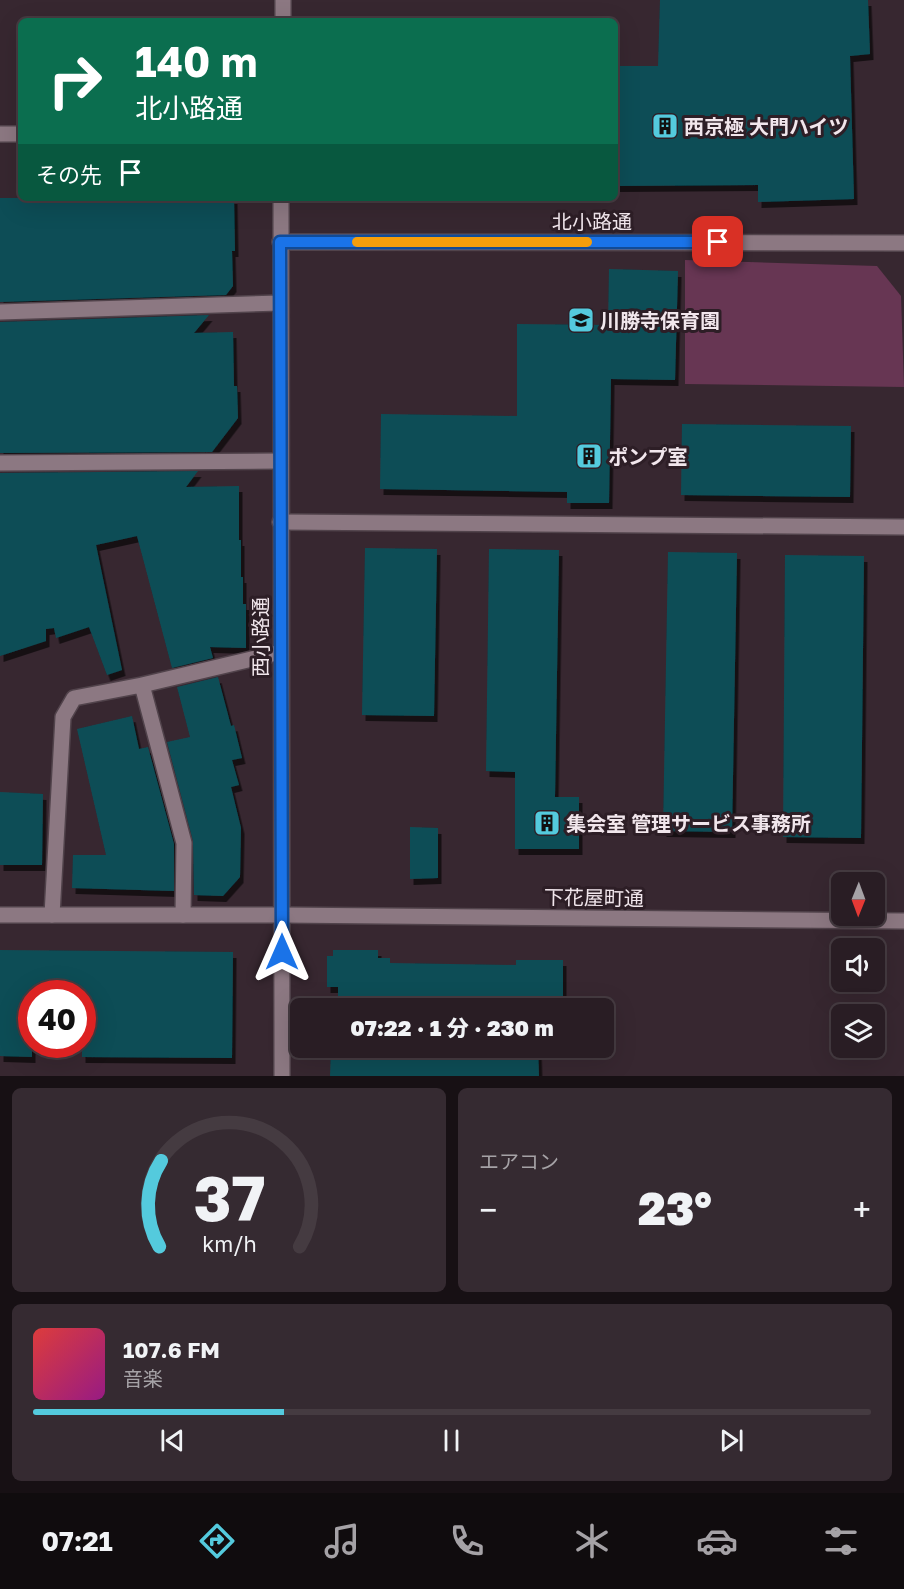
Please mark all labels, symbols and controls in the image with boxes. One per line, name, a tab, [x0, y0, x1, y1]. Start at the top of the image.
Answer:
text: 140 m	[135, 36, 257, 86]
icon: right	[36, 42, 114, 120]
text: 北小路通	[135, 92, 243, 124]
building icon: 西京極 大門ハイツ	[650, 111, 680, 141]
place label: 西京極 大門ハイツ	[684, 114, 849, 138]
icon: arrive	[114, 156, 147, 189]
text: その先	[36, 161, 102, 188]
street label: 北小路通	[552, 209, 632, 233]
pin	[692, 216, 743, 267]
icon: arrive	[701, 225, 734, 258]
school or university icon: 川勝寺保育園	[566, 305, 596, 335]
place label: 川勝寺保育園	[600, 308, 720, 332]
building icon: ポンプ室	[574, 441, 604, 471]
place label: ポンプ室	[608, 444, 687, 468]
street label: 西小路通	[248, 597, 272, 677]
building icon: 集会室 管理サービス事務所	[532, 808, 562, 838]
place label: 集会室 管理サービス事務所	[566, 811, 811, 835]
north arrow	[831, 872, 885, 926]
map controls	[831, 872, 885, 1058]
street label: 下花屋町通	[544, 884, 644, 910]
position arrow	[250, 920, 314, 984]
button: sound	[831, 938, 885, 992]
speed limit sign: 40	[18, 980, 96, 1058]
button: layers	[831, 1004, 885, 1058]
text: 07:22 · 1 分 · 230 m	[350, 1014, 554, 1041]
text: エアコン	[479, 1149, 559, 1173]
text: 37	[193, 1160, 265, 1235]
text: 23°	[638, 1181, 712, 1235]
text: −	[479, 1190, 497, 1229]
text: +	[853, 1190, 871, 1229]
text: km/h	[202, 1231, 256, 1257]
text: 107.6 FM	[123, 1336, 220, 1363]
text: 音楽	[123, 1366, 163, 1390]
icon: previous	[156, 1424, 189, 1457]
icon: pause	[435, 1424, 468, 1457]
icon: next	[715, 1424, 748, 1457]
icon: directions	[196, 1520, 238, 1562]
icon: music	[321, 1520, 363, 1562]
icon: phone	[446, 1520, 488, 1562]
icon: climate	[571, 1520, 613, 1562]
icon: car	[696, 1520, 738, 1562]
icon: filters	[820, 1520, 862, 1562]
text: 07:21	[41, 1525, 113, 1557]

